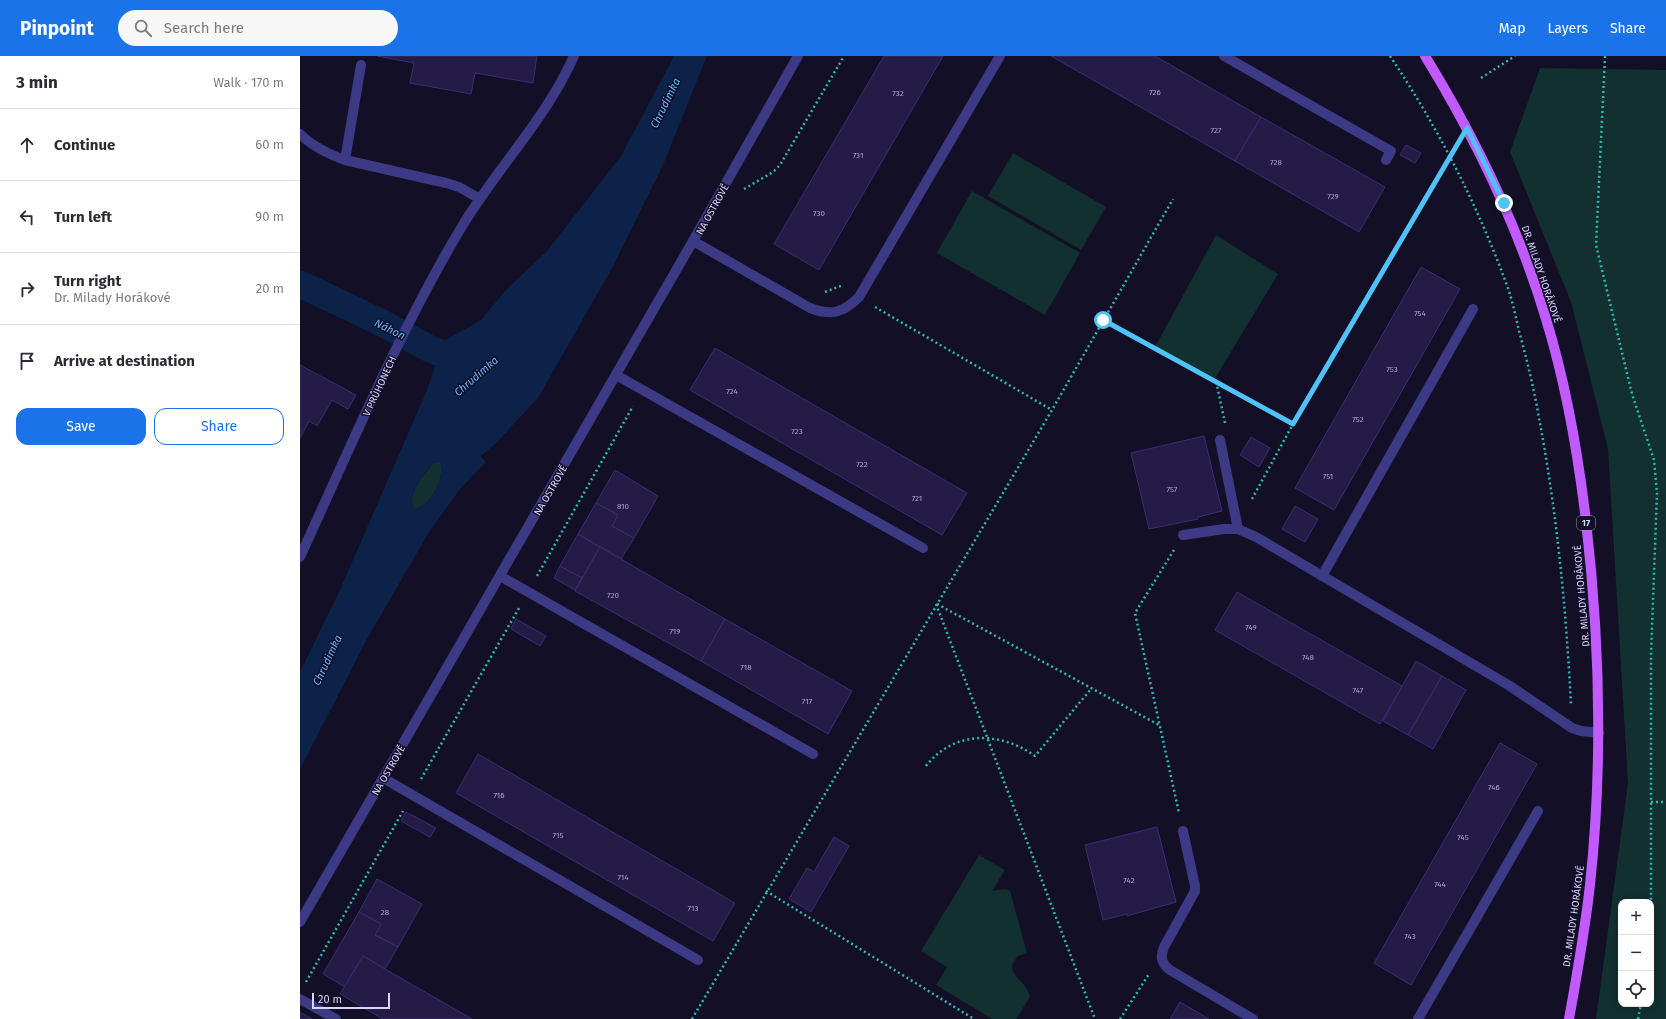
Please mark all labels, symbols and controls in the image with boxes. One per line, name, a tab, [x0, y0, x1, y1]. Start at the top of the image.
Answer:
search box	[118, 10, 398, 46]
text: Pinpoint	[20, 17, 94, 40]
icon: search	[132, 17, 154, 39]
text: Search here	[164, 19, 244, 37]
text: Map	[1499, 20, 1525, 37]
text: Layers	[1547, 20, 1588, 37]
text: Share	[1610, 20, 1646, 37]
text: 3 min	[16, 72, 58, 93]
text: Walk · 170 m	[213, 75, 284, 90]
water label: Chrudimka	[648, 76, 683, 130]
house number: 726	[1149, 88, 1161, 97]
house number: 732	[892, 89, 904, 98]
house number: 727	[1211, 126, 1222, 135]
icon: ahead	[16, 134, 38, 156]
text: Continue	[54, 136, 115, 154]
text: 60 m	[255, 137, 284, 152]
house number: 731	[853, 151, 863, 160]
house number: 728	[1270, 158, 1282, 167]
street label: NA OSTROVĚ	[692, 181, 732, 237]
house number: 729	[1327, 192, 1339, 201]
route end	[1495, 194, 1513, 212]
icon: left	[16, 206, 38, 228]
text: Turn left	[54, 208, 112, 226]
text: 90 m	[255, 209, 284, 224]
house number: 730	[813, 209, 825, 218]
street label: DR. MILADY HORÁKOVÉ	[1519, 223, 1565, 325]
text: Turn right	[54, 272, 121, 290]
icon: right	[16, 278, 38, 300]
text: 20 m	[256, 281, 284, 296]
text: Dr. Milady Horákové	[54, 290, 171, 305]
house number: 754	[1414, 309, 1427, 318]
route start	[1094, 311, 1112, 329]
water label: Náhon	[372, 316, 407, 342]
icon: arrive	[16, 350, 38, 372]
text: Arrive at destination	[54, 352, 195, 370]
street label: V PRŮHONECH	[359, 354, 399, 418]
water label: Chrudimka	[452, 354, 501, 399]
house number: 753	[1386, 365, 1398, 374]
house number: 724	[726, 387, 738, 396]
button: Save	[16, 408, 146, 445]
button: Share	[154, 408, 284, 445]
house number: 752	[1352, 415, 1364, 424]
house number: 723	[791, 427, 803, 436]
house number: 722	[856, 460, 868, 469]
street label: NA OSTROVĚ	[530, 462, 570, 518]
house number: 751	[1323, 472, 1333, 481]
house number: 757	[1167, 485, 1178, 494]
house number: 721	[912, 494, 922, 503]
house number: 810	[617, 502, 630, 511]
road number: 17	[1577, 516, 1595, 530]
street label: DR. MILADY HORÁKOVÉ	[1570, 544, 1592, 648]
house number: 720	[607, 591, 619, 600]
house number: 749	[1245, 623, 1257, 632]
house number: 719	[669, 627, 681, 636]
water label: Chrudimka	[310, 633, 345, 687]
house number: 748	[1302, 653, 1315, 662]
house number: 718	[740, 663, 752, 672]
house number: 747	[1353, 686, 1364, 695]
house number: 717	[802, 697, 813, 706]
street label: NA OSTROVĚ	[368, 742, 408, 798]
house number: 746	[1488, 783, 1500, 792]
house number: 716	[493, 791, 505, 800]
house number: 715	[553, 831, 563, 840]
house number: 745	[1457, 833, 1469, 842]
street label: DR. MILADY HORÁKOVÉ	[1559, 864, 1587, 968]
house number: 714	[617, 873, 629, 882]
house number: 742	[1123, 876, 1135, 885]
house number: 744	[1434, 880, 1447, 889]
map controls	[1618, 899, 1654, 1007]
button: +	[1618, 899, 1654, 935]
house number: 713	[688, 904, 698, 913]
house number: 28	[381, 908, 390, 917]
house number: 743	[1404, 932, 1416, 941]
button: −	[1618, 935, 1654, 971]
button: locate	[1618, 971, 1654, 1007]
scale bar	[312, 991, 390, 1010]
text: 20 m	[318, 993, 342, 1006]

